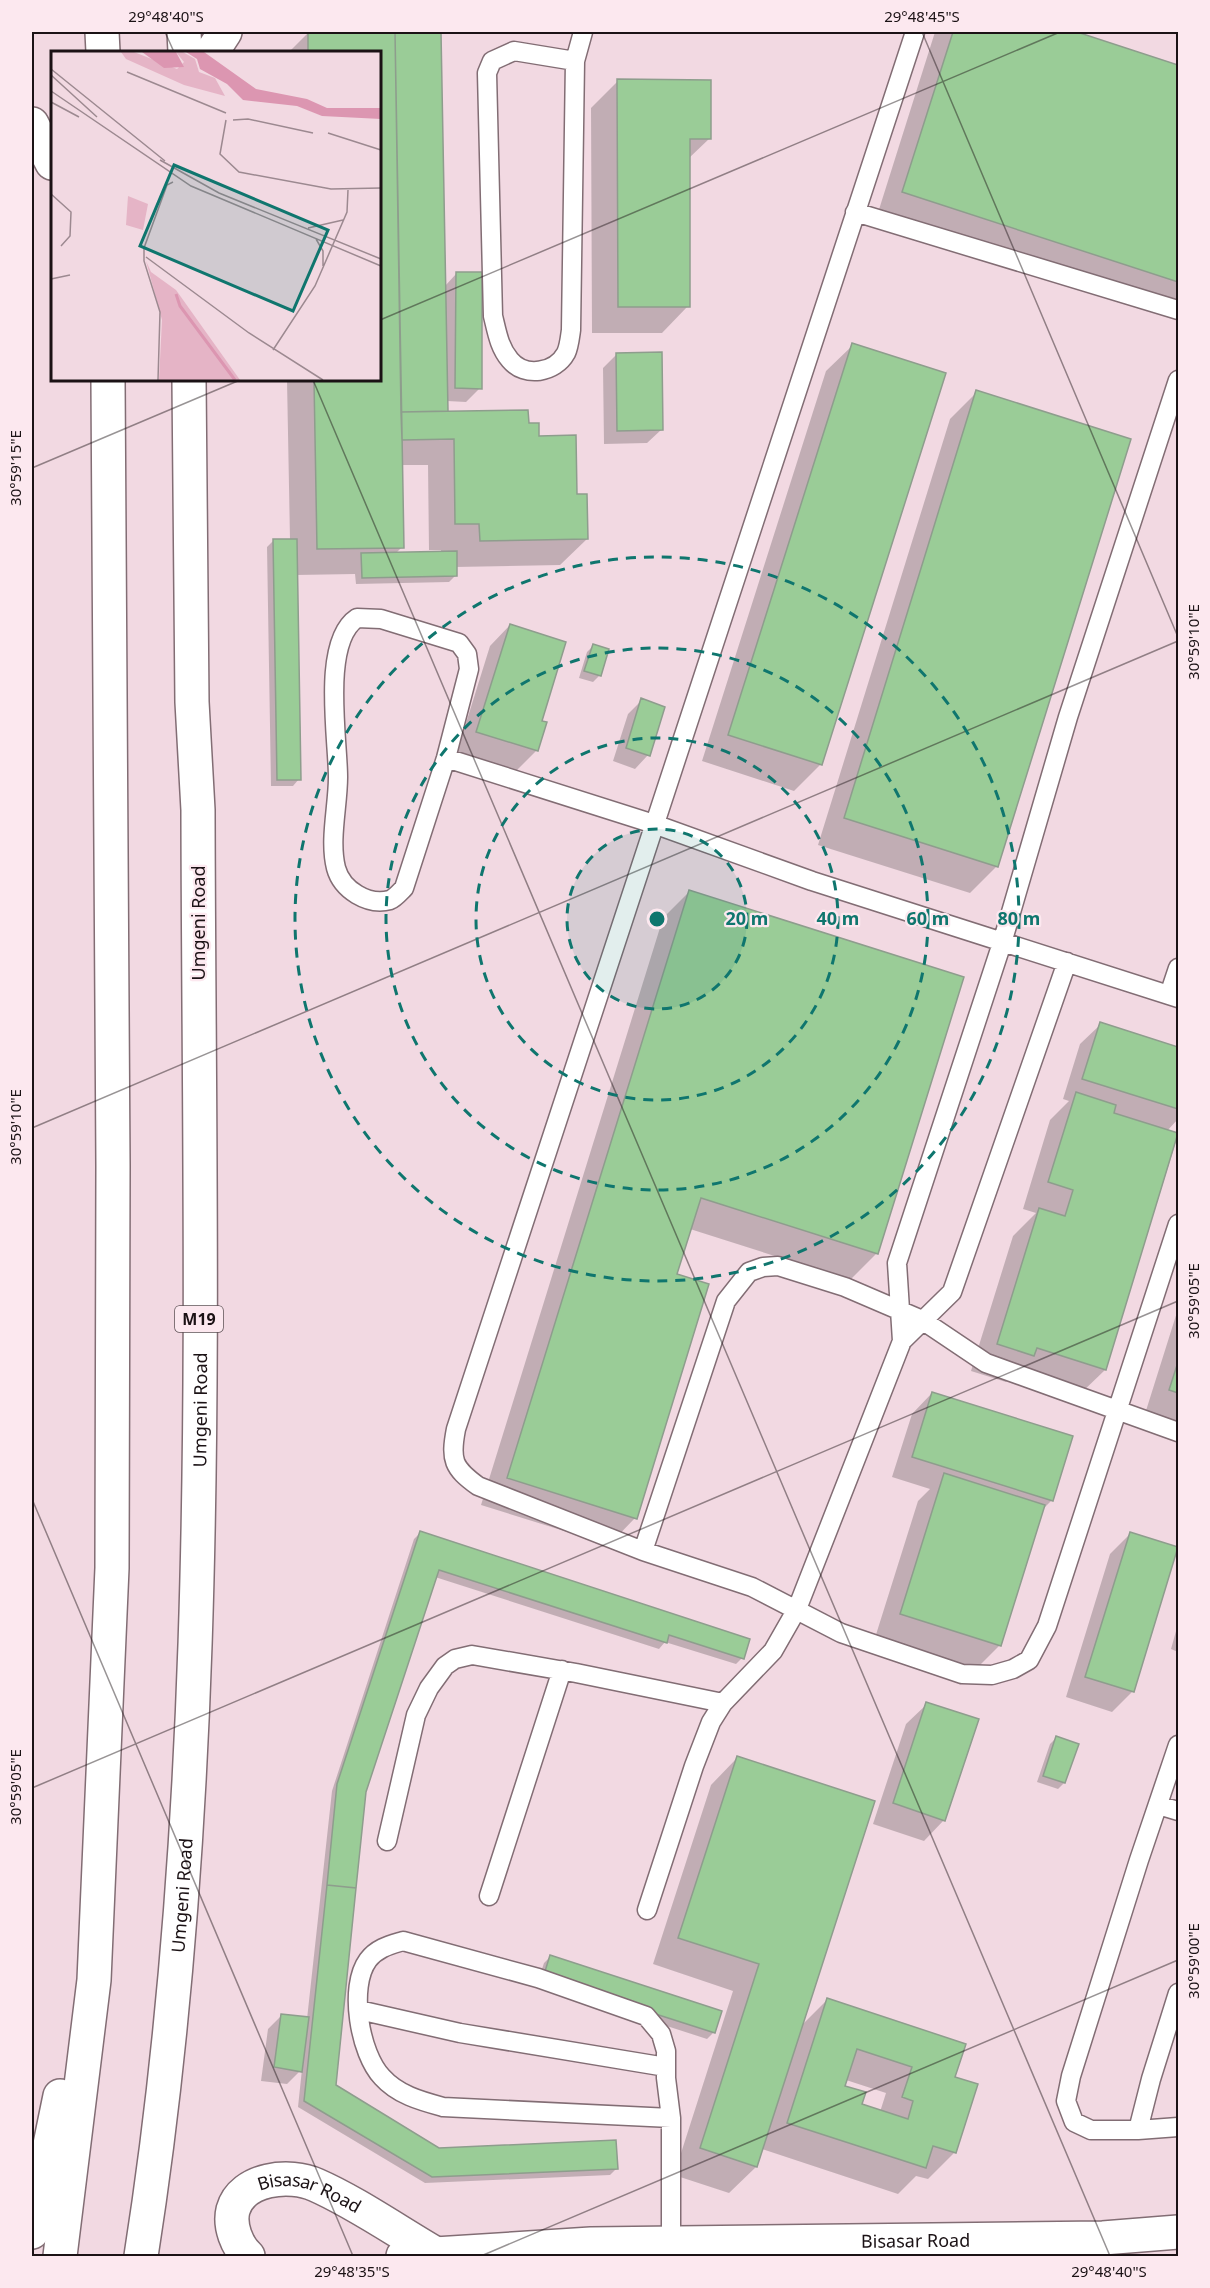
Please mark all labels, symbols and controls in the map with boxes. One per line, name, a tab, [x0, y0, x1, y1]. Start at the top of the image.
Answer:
text: 29°48'40"S	[128, 6, 204, 26]
text: 29°48'45"S	[884, 6, 960, 26]
inset map	[51, 51, 381, 381]
text: 30°59'15"E	[5, 430, 25, 506]
text: 30°59'10"E	[1183, 604, 1203, 680]
street label: Umgeni Road	[186, 866, 210, 980]
text: 20 m	[726, 906, 768, 930]
text: 40 m	[817, 906, 859, 930]
text: 60 m	[907, 906, 949, 930]
text: 80 m	[998, 906, 1040, 930]
centre of rings	[647, 909, 667, 929]
text: 30°59'10"E	[5, 1089, 25, 1165]
text: 30°59'05"E	[1183, 1263, 1203, 1339]
road number: M19	[175, 1306, 223, 1332]
street label: Umgeni Road	[187, 1352, 212, 1467]
text: 30°59'05"E	[5, 1749, 25, 1825]
street label: Umgeni Road	[165, 1837, 198, 1954]
text: 30°59'00"E	[1183, 1923, 1203, 1999]
street label: Bisasar Road	[254, 2167, 366, 2218]
street label: Bisasar Road	[861, 2228, 970, 2253]
text: 29°48'35"S	[314, 2261, 390, 2281]
text: 29°48'40"S	[1071, 2261, 1147, 2281]

